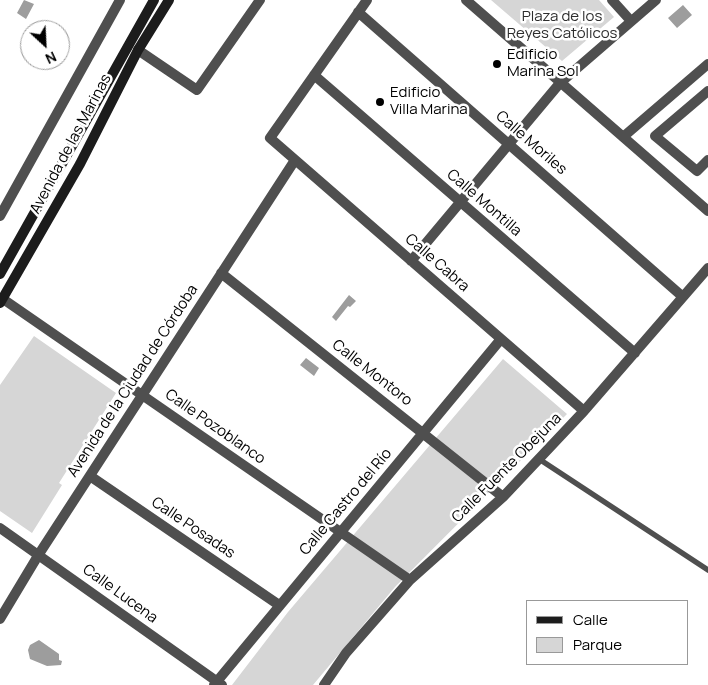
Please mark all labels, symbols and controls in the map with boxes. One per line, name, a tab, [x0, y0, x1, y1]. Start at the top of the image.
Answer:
park label: Plaza de los Reyes Católicos	[507, 8, 617, 43]
north arrow	[20, 20, 70, 70]
place label: Edificio Marina Sol	[507, 46, 579, 81]
text: N	[43, 47, 60, 69]
marker: Edificio Marina Sol	[491, 58, 503, 70]
street label: Avenida de las Marinas	[26, 71, 116, 217]
place label: Edificio Villa Marina	[390, 84, 468, 119]
marker: Edificio Villa Marina	[374, 96, 386, 108]
street label: Calle Moriles	[492, 107, 570, 179]
street label: Calle Montilla	[443, 166, 525, 240]
street label: Calle Cabra	[401, 230, 473, 296]
street label: Avenida de la Ciudad de Córdoba	[64, 281, 202, 481]
street label: Calle Montoro	[328, 336, 416, 410]
street label: Calle Pozoblanco	[161, 386, 269, 468]
street label: Calle Fuente Obejuna	[448, 409, 566, 527]
street label: Calle Castro del Río	[296, 445, 396, 559]
street label: Calle Posadas	[148, 493, 238, 563]
street label: Calle Lucena	[79, 561, 161, 627]
legend	[526, 600, 688, 665]
text: Calle	[573, 609, 608, 630]
text: Parque	[573, 634, 622, 655]

